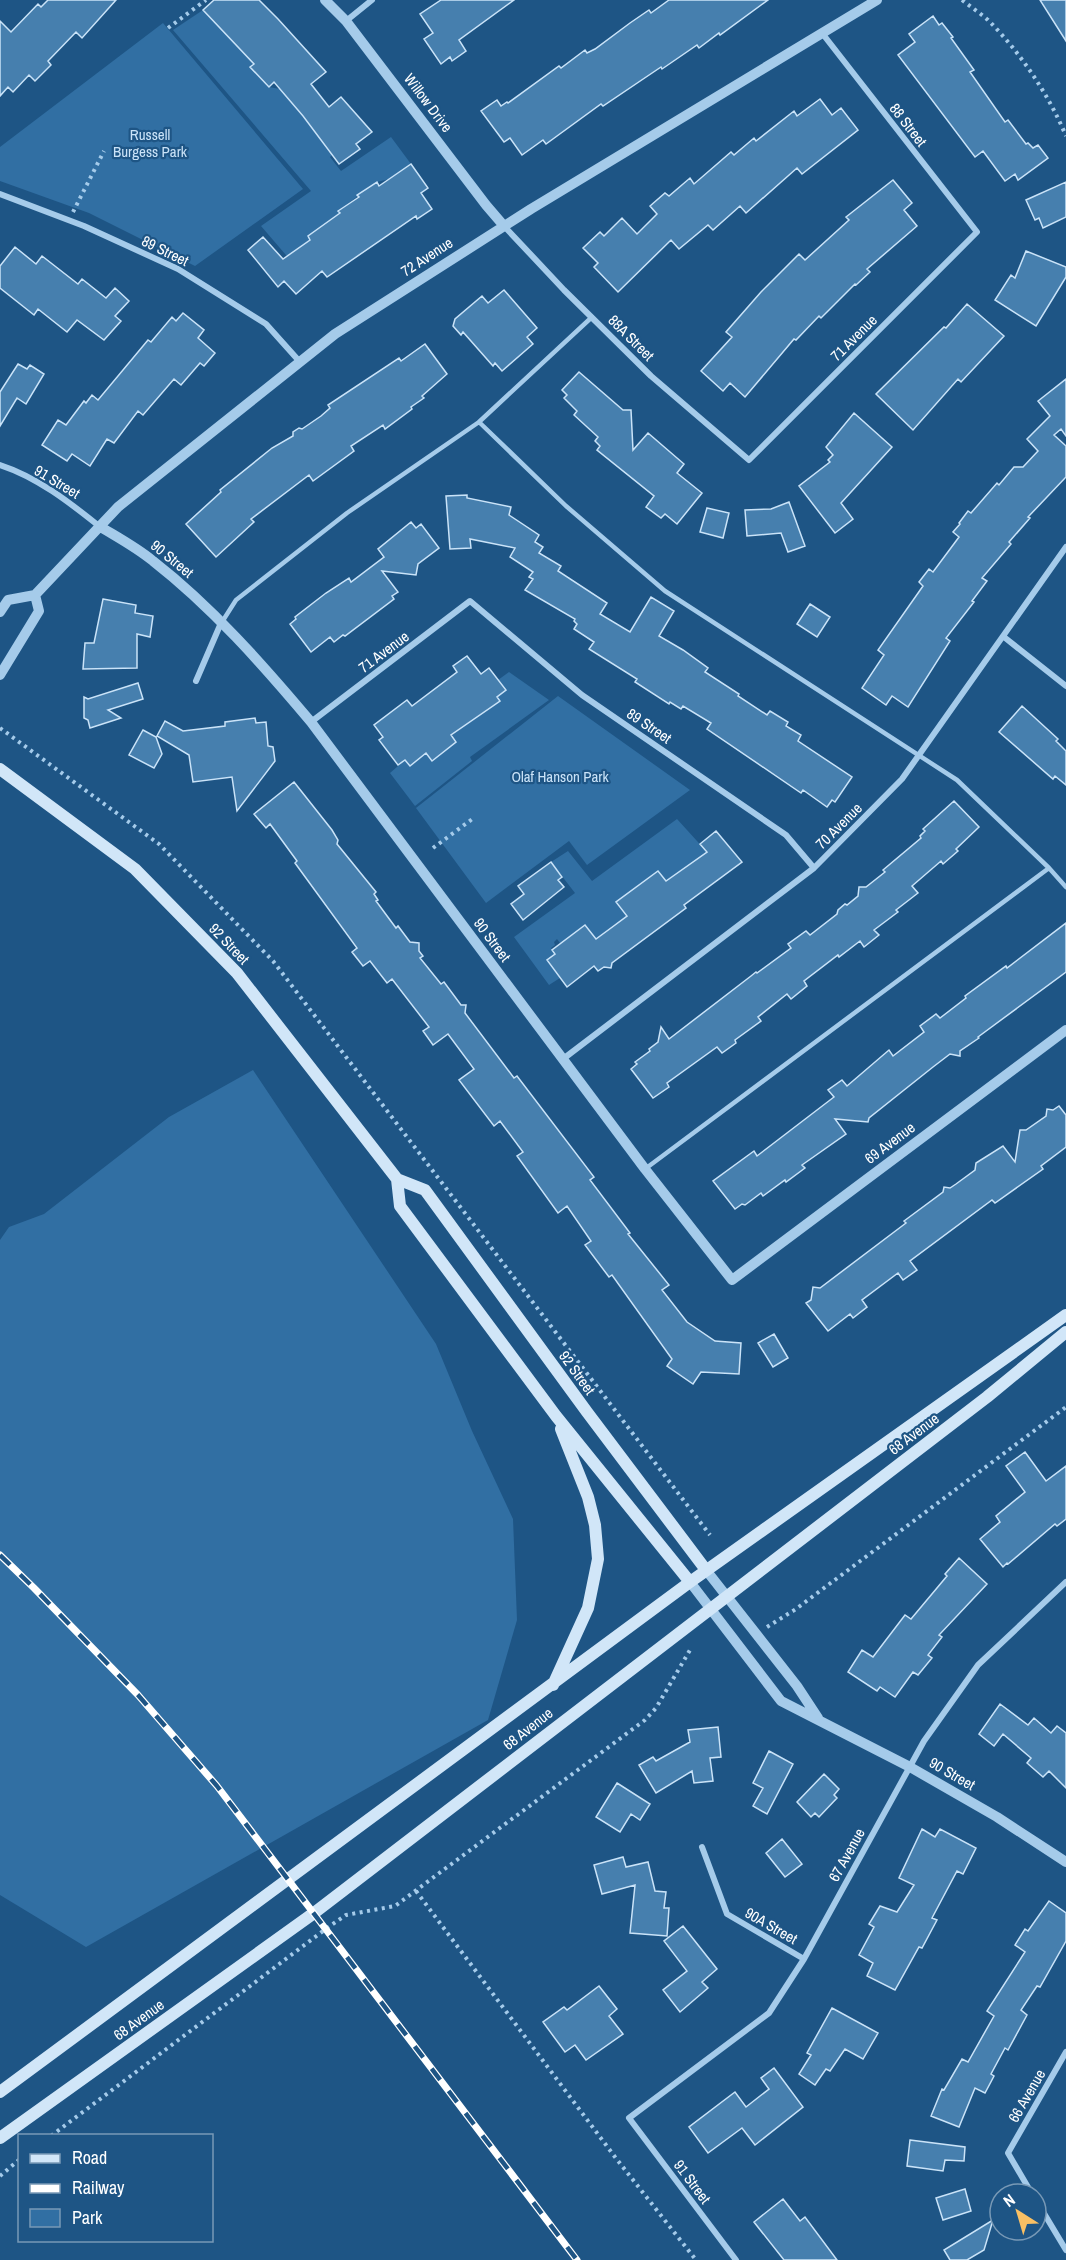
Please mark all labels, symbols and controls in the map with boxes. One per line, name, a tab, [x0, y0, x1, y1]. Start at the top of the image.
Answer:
street label: Willow Drive	[399, 69, 458, 137]
street label: 88 Street	[885, 99, 932, 151]
park label: Russell Burgess Park	[113, 124, 188, 162]
street label: 89 Street	[138, 230, 193, 271]
street label: 72 Avenue	[397, 232, 457, 281]
street label: 88A Street	[604, 310, 659, 366]
street label: 71 Avenue	[826, 310, 882, 366]
street label: 91 Street	[30, 460, 85, 504]
street label: 90 Street	[146, 535, 199, 583]
street label: 71 Avenue	[354, 626, 413, 677]
street label: 89 Street	[623, 703, 676, 749]
park label: Olaf Hanson Park	[511, 766, 609, 787]
street label: 70 Avenue	[811, 798, 867, 854]
street label: 90 Street	[469, 913, 516, 966]
street label: 92 Street	[204, 918, 255, 969]
street label: 69 Avenue	[860, 1117, 919, 1168]
street label: 92 Street	[554, 1346, 601, 1400]
street label: 68 Avenue	[884, 1408, 943, 1459]
street label: 68 Avenue	[498, 1702, 557, 1755]
street label: 90 Street	[925, 1752, 980, 1795]
street label: 67 Avenue	[823, 1824, 870, 1885]
street label: 90A Street	[741, 1902, 802, 1949]
street label: 68 Avenue	[109, 1994, 168, 2045]
street label: 66 Avenue	[1003, 2065, 1050, 2126]
legend	[18, 2134, 213, 2242]
text: Road	[72, 2145, 107, 2170]
street label: 91 Street	[669, 2155, 716, 2208]
text: Railway	[72, 2175, 125, 2200]
north arrow	[988, 2182, 1048, 2242]
text: N	[999, 2188, 1019, 2212]
text: Park	[72, 2205, 103, 2230]

